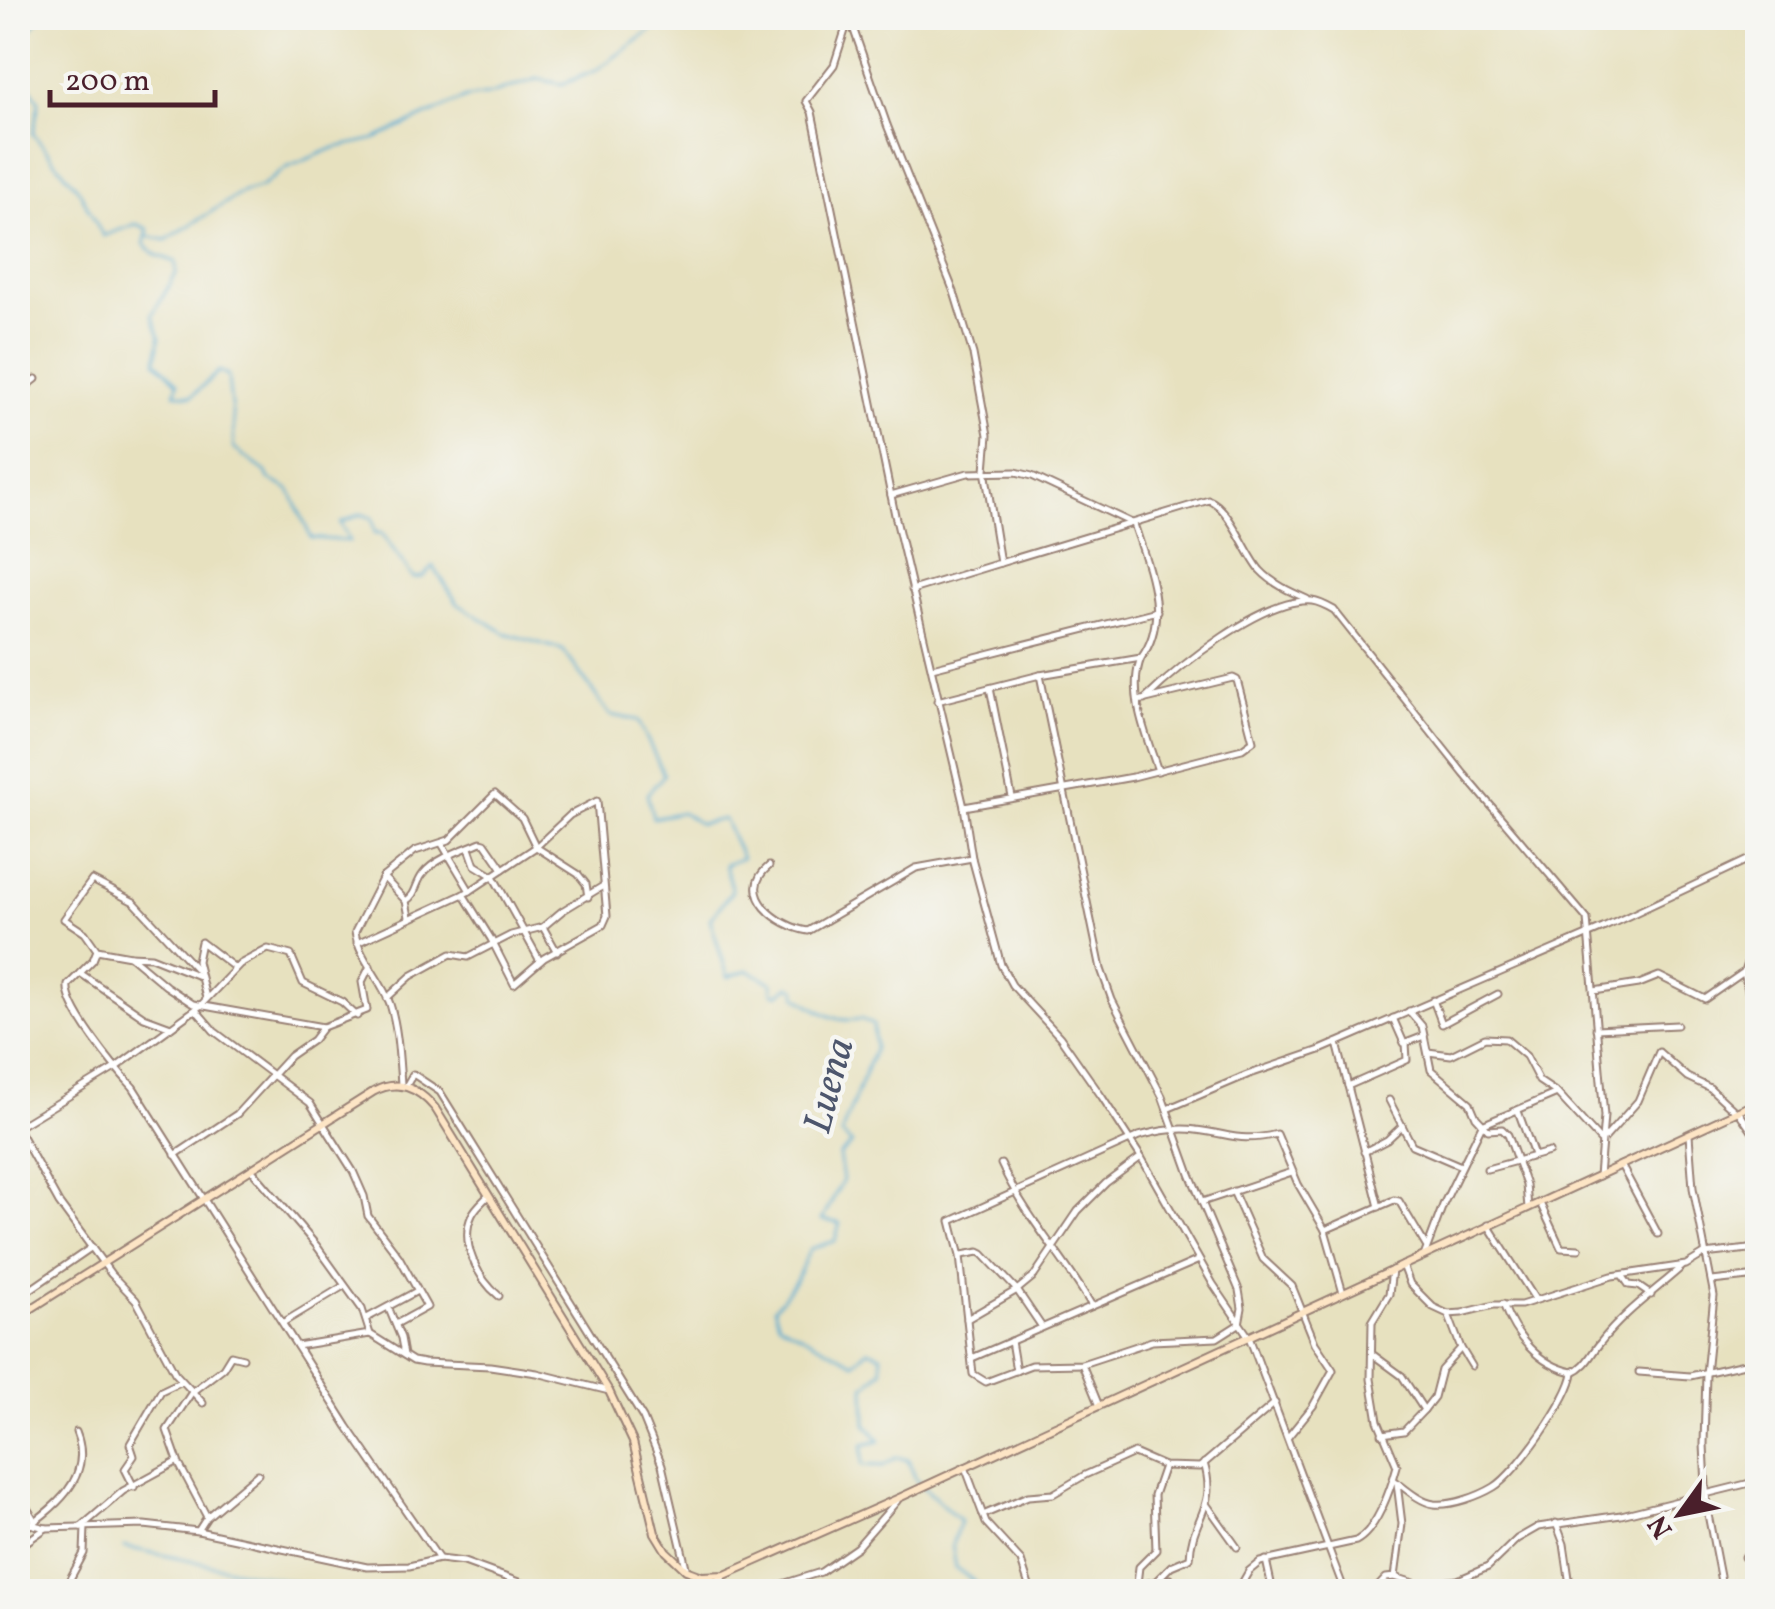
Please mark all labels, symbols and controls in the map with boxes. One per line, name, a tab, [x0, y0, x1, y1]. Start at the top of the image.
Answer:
scale bar	[50, 45, 215, 107]
text: 200 m	[65, 61, 150, 103]
water label: Luena	[791, 1032, 871, 1140]
north arrow	[1630, 1464, 1730, 1564]
text: N	[1639, 1507, 1683, 1545]

